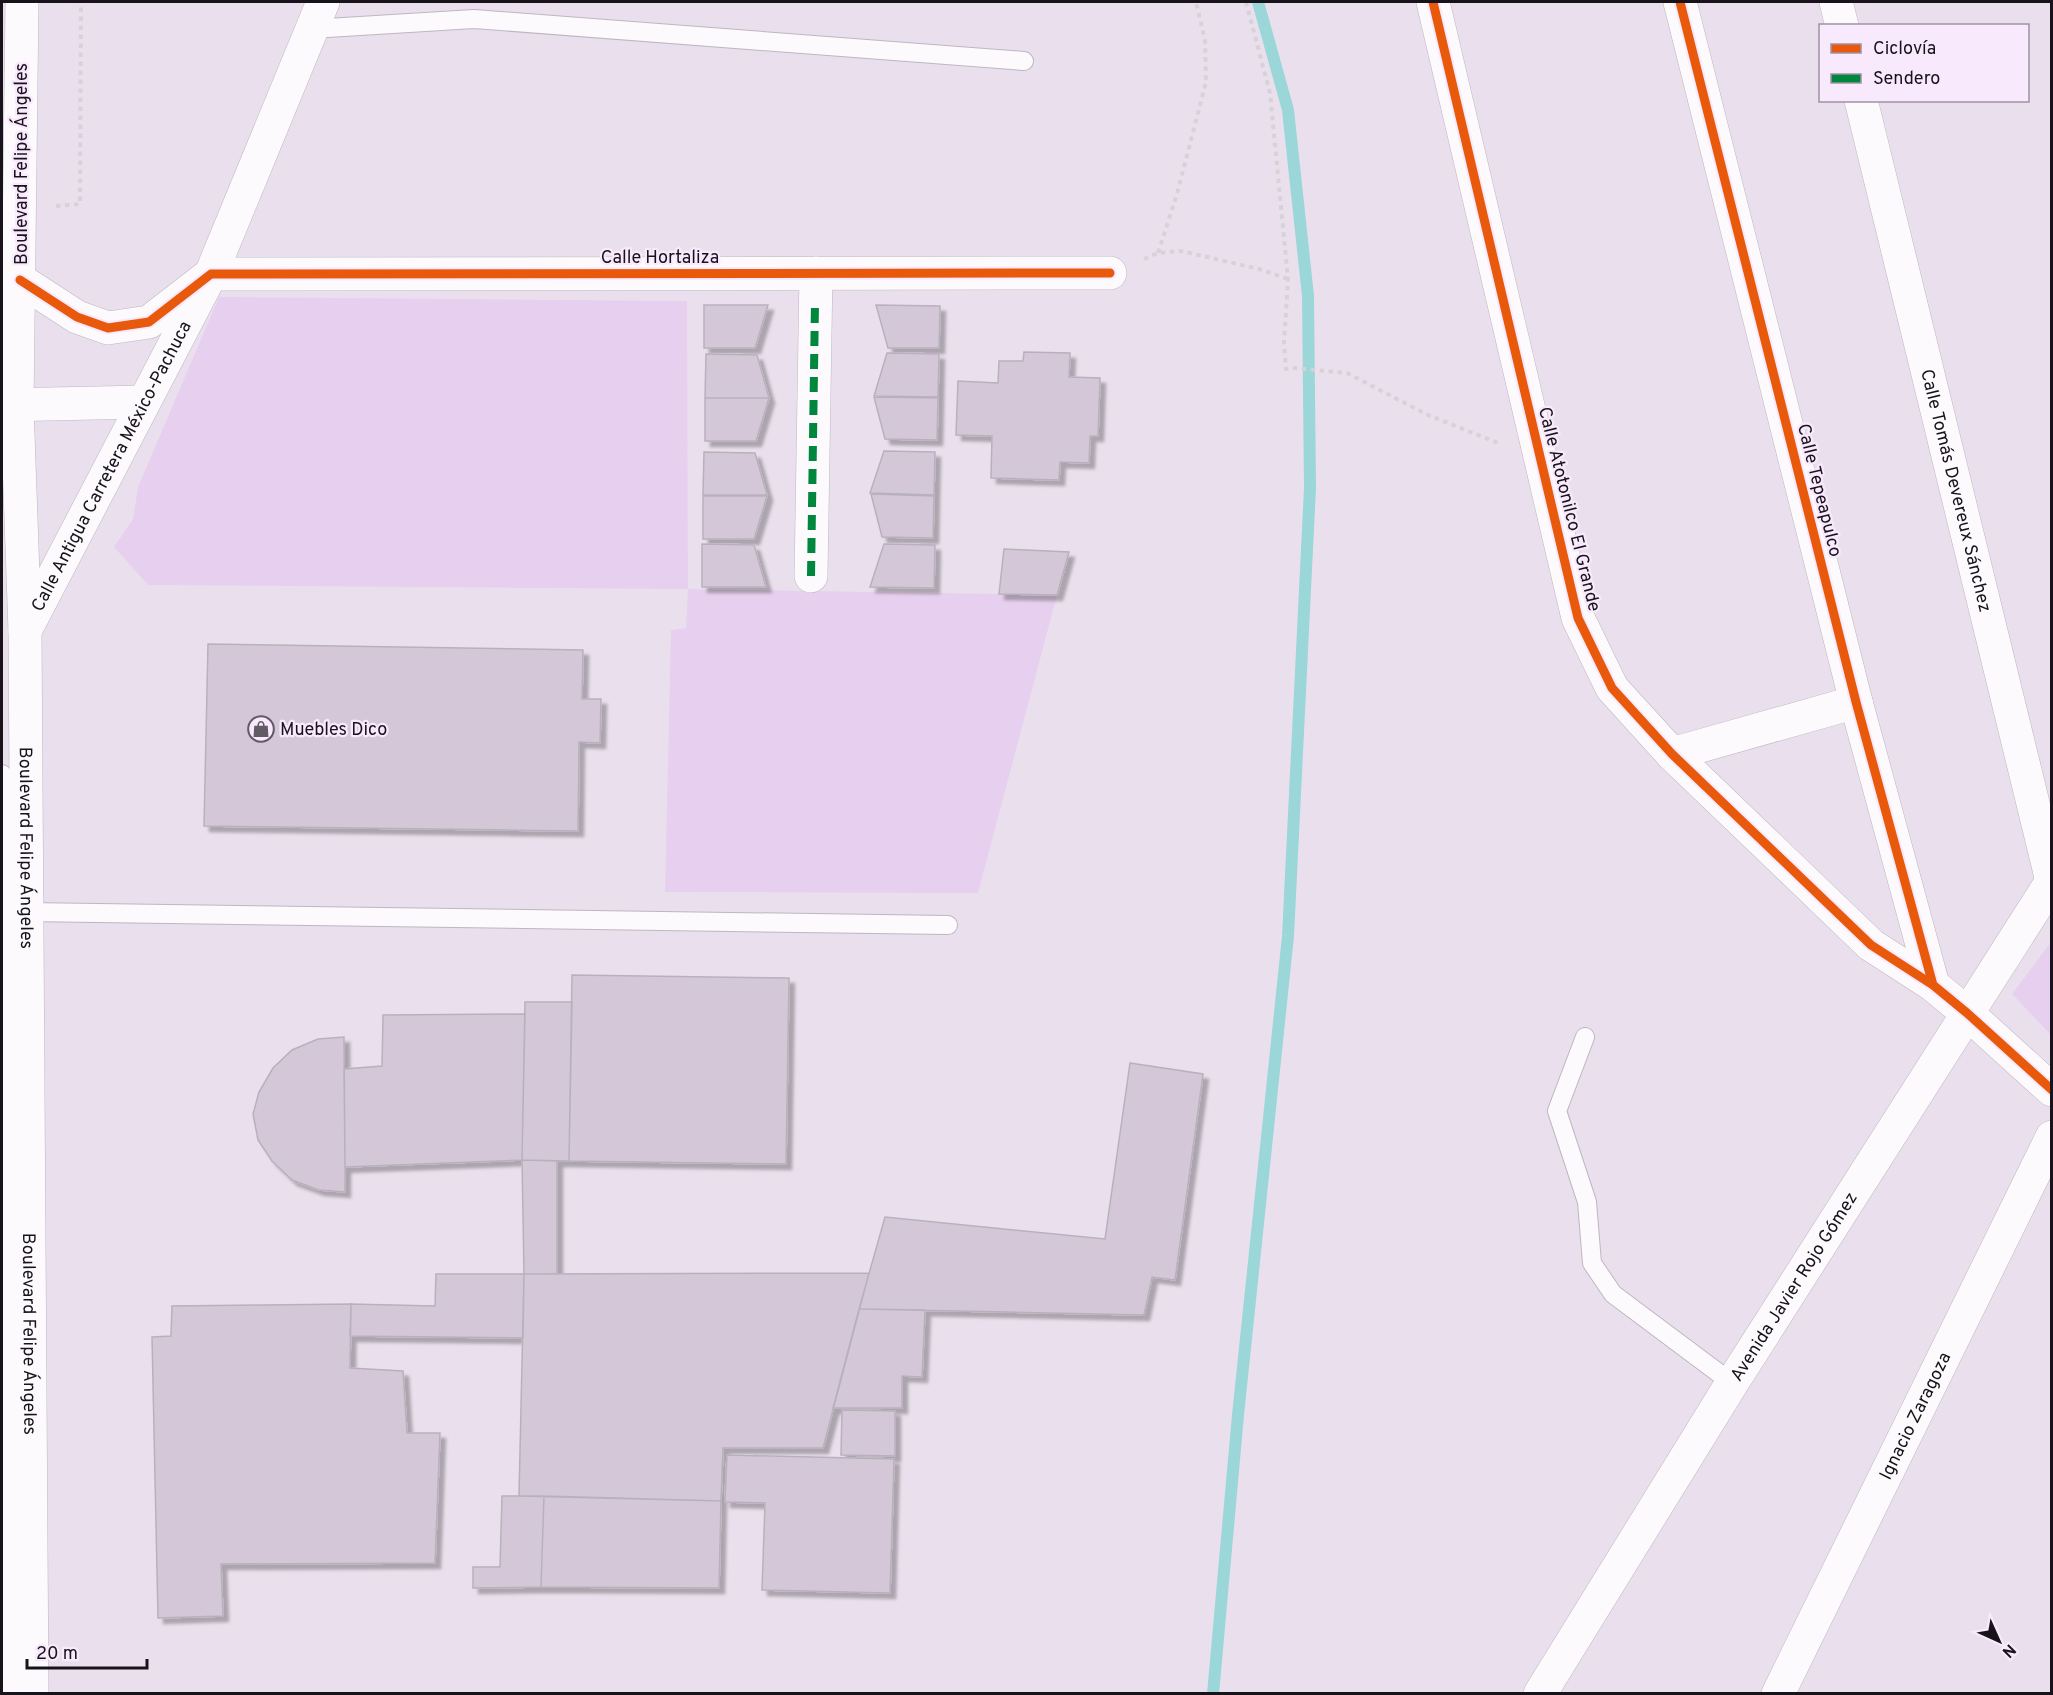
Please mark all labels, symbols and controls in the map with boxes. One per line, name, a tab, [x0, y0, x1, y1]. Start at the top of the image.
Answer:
legend	[1819, 24, 2029, 102]
text: Ciclovía	[1873, 38, 1936, 61]
street label: Boulevard Felipe Ángeles	[9, 63, 34, 265]
text: Sendero	[1873, 68, 1940, 91]
street label: Calle Hortaliza	[601, 247, 719, 270]
street label: Calle Antigua Carretera México-Pachuca	[27, 317, 198, 616]
street label: Calle Tomás Devereux Sánchez	[1914, 367, 1996, 615]
street label: Calle Atotonilco El Grande	[1532, 405, 1605, 614]
street label: Calle Tepeapulco	[1791, 421, 1846, 559]
shop icon: Muebles Dico	[246, 714, 276, 744]
place label: Muebles Dico	[280, 719, 387, 742]
street label: Boulevard Felipe Ángeles	[13, 747, 39, 949]
street label: Avenida Javier Rojo Gómez	[1726, 1188, 1864, 1386]
street label: Boulevard Felipe Ángeles	[16, 1233, 42, 1435]
street label: Ignacio Zaragoza	[1875, 1349, 1957, 1484]
north arrow	[1969, 1611, 2029, 1671]
scale bar	[27, 1632, 147, 1670]
text: N	[1997, 1639, 2019, 1661]
text: 20 m	[36, 1643, 78, 1666]

